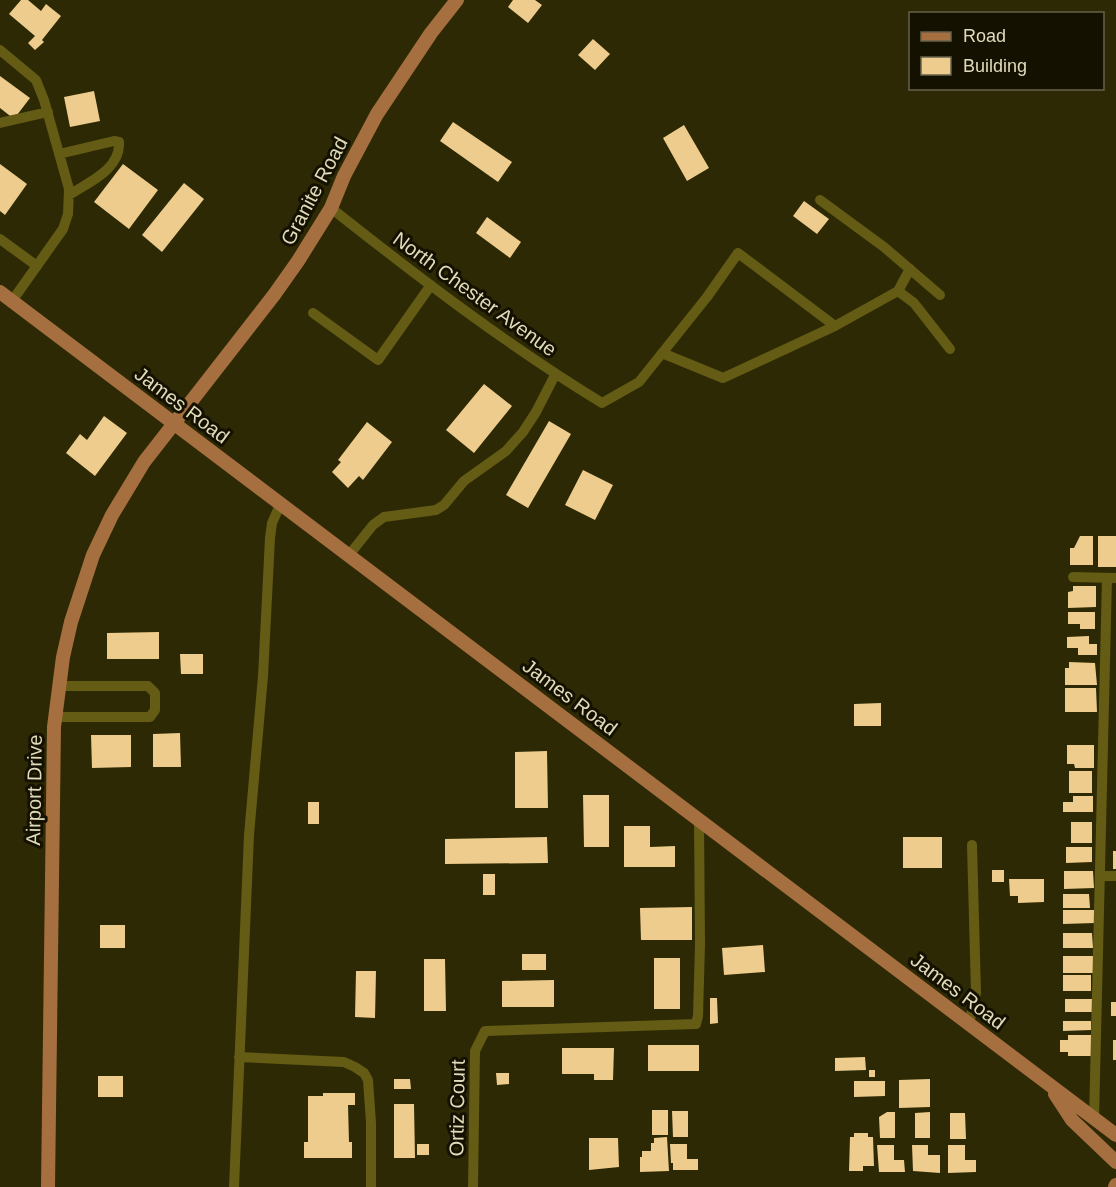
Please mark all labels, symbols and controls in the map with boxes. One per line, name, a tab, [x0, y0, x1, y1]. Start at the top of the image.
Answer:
legend	[909, 12, 1104, 90]
text: Road	[963, 26, 1006, 46]
text: Building	[963, 56, 1027, 76]
street label: Granite Road	[276, 133, 352, 249]
street label: North Chester Avenue	[389, 227, 561, 361]
street label: James Road	[131, 362, 233, 448]
street label: James Road	[519, 654, 621, 740]
street label: Airport Drive	[22, 734, 46, 846]
street label: James Road	[907, 948, 1009, 1034]
street label: Ortiz Court	[445, 1059, 469, 1157]

